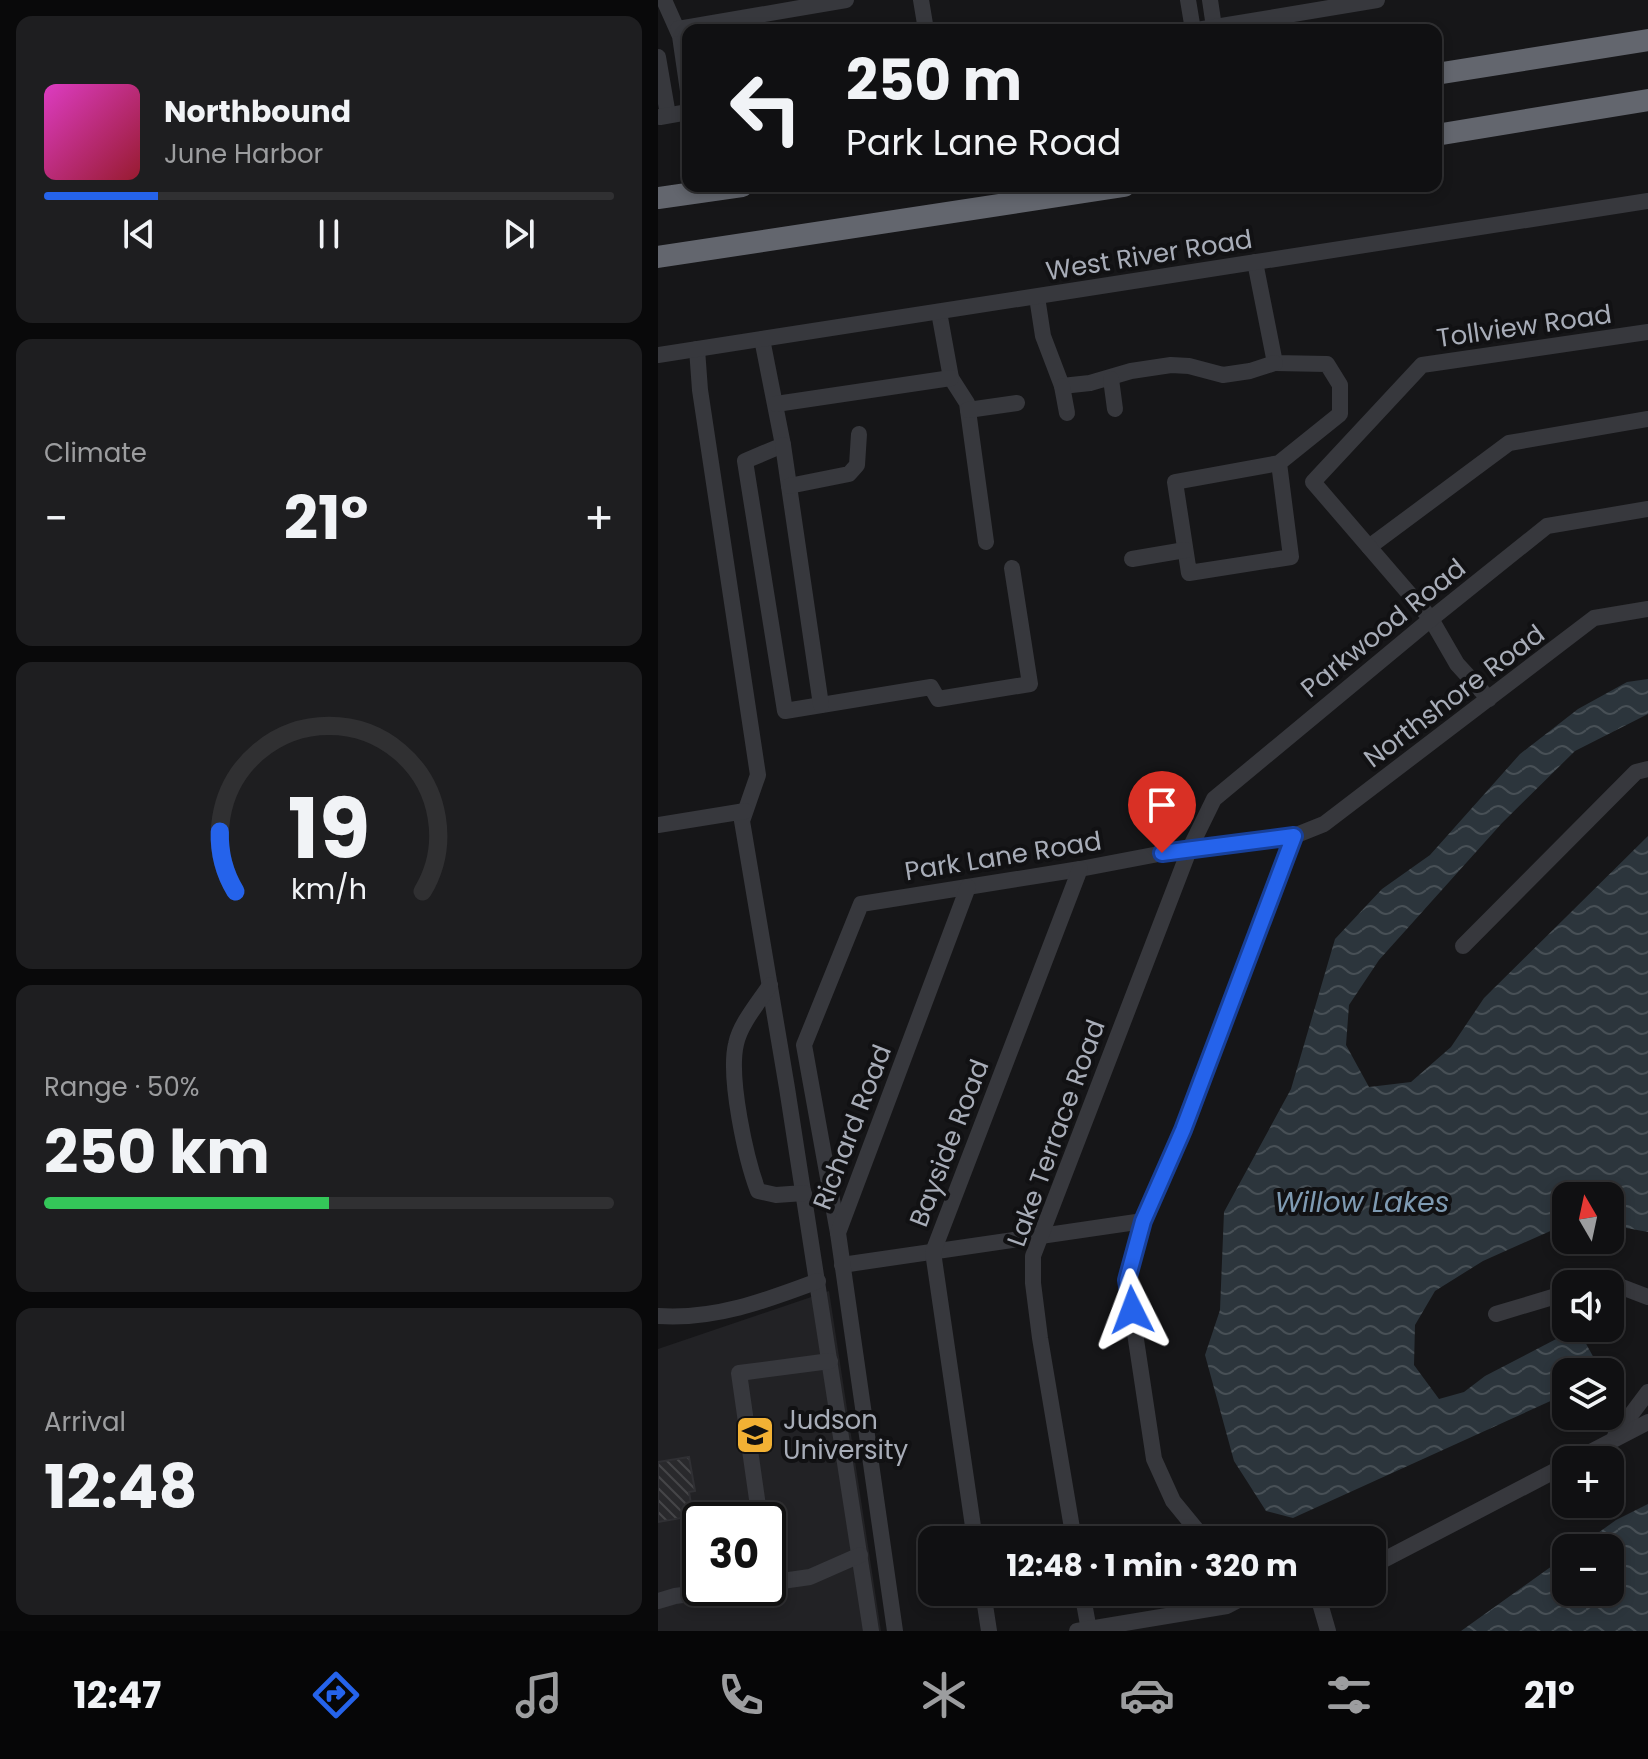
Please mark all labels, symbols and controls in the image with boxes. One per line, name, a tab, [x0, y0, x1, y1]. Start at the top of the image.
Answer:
text: 250 m	[846, 41, 1022, 120]
icon: left	[714, 56, 818, 160]
text: Northbound	[164, 90, 351, 133]
text: Park Lane Road	[846, 117, 1121, 168]
text: June Harbor	[164, 136, 323, 172]
icon: previous	[117, 212, 161, 256]
icon: pause	[307, 212, 351, 256]
icon: next	[497, 212, 541, 256]
street label: West River Road	[1043, 221, 1255, 289]
street label: Tollview Road	[1434, 296, 1614, 356]
text: Climate	[44, 435, 147, 471]
text: 21°	[284, 476, 368, 560]
text: −	[44, 488, 68, 549]
text: +	[584, 488, 614, 549]
street label: Parkwood Road	[1293, 550, 1473, 706]
street label: Northshore Road	[1356, 616, 1552, 776]
text: 19	[288, 770, 370, 886]
pin	[1128, 771, 1196, 853]
icon: arrive	[1140, 783, 1184, 827]
street label: Park Lane Road	[902, 823, 1104, 889]
text: km/h	[291, 869, 367, 909]
street label: Lake Terrace Road	[998, 1015, 1114, 1251]
street label: Richard Road	[804, 1039, 900, 1215]
street label: Bayside Road	[901, 1054, 997, 1232]
text: Range · 50%	[44, 1069, 200, 1105]
text: 250 km	[44, 1110, 270, 1194]
north arrow	[1552, 1182, 1624, 1254]
map controls	[1552, 1182, 1624, 1606]
water label: Willow Lakes	[1275, 1183, 1449, 1222]
position arrow	[1090, 1268, 1174, 1352]
button: sound	[1552, 1270, 1624, 1342]
button: layers	[1552, 1358, 1624, 1430]
place label: Judson University	[783, 1402, 908, 1468]
text: Arrival	[44, 1404, 126, 1440]
school or university icon: Judson University	[734, 1414, 776, 1456]
text: 12:48	[44, 1445, 197, 1529]
button: +	[1552, 1446, 1624, 1518]
speed limit sign: 30	[682, 1502, 786, 1606]
button: −	[1552, 1534, 1624, 1606]
text: 12:48 · 1 min · 320 m	[1006, 1544, 1298, 1587]
icon: directions	[308, 1667, 364, 1723]
icon: music	[511, 1667, 567, 1723]
icon: phone	[713, 1667, 769, 1723]
icon: climate	[916, 1667, 972, 1723]
icon: car	[1119, 1667, 1175, 1723]
icon: filters	[1321, 1667, 1377, 1723]
text: 12:47	[73, 1670, 161, 1721]
text: 21°	[1524, 1670, 1575, 1721]

